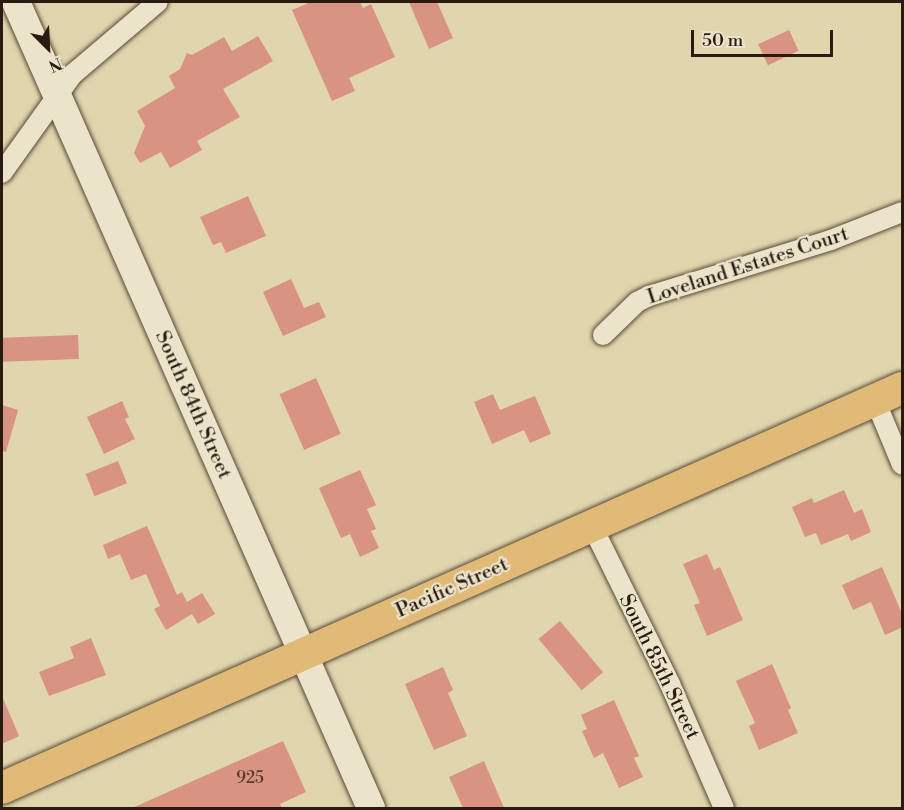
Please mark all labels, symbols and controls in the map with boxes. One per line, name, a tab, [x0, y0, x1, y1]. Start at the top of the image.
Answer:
north arrow	[18, 18, 78, 78]
scale bar	[694, 18, 836, 56]
text: 50 m	[702, 29, 743, 52]
text: N	[45, 53, 65, 76]
street label: Loveland Estates Court	[644, 222, 852, 310]
street label: South 84th Street	[150, 327, 236, 483]
street label: Pacific Street	[392, 553, 512, 623]
street label: South 85th Street	[613, 591, 705, 743]
house number: 925	[236, 768, 264, 788]

